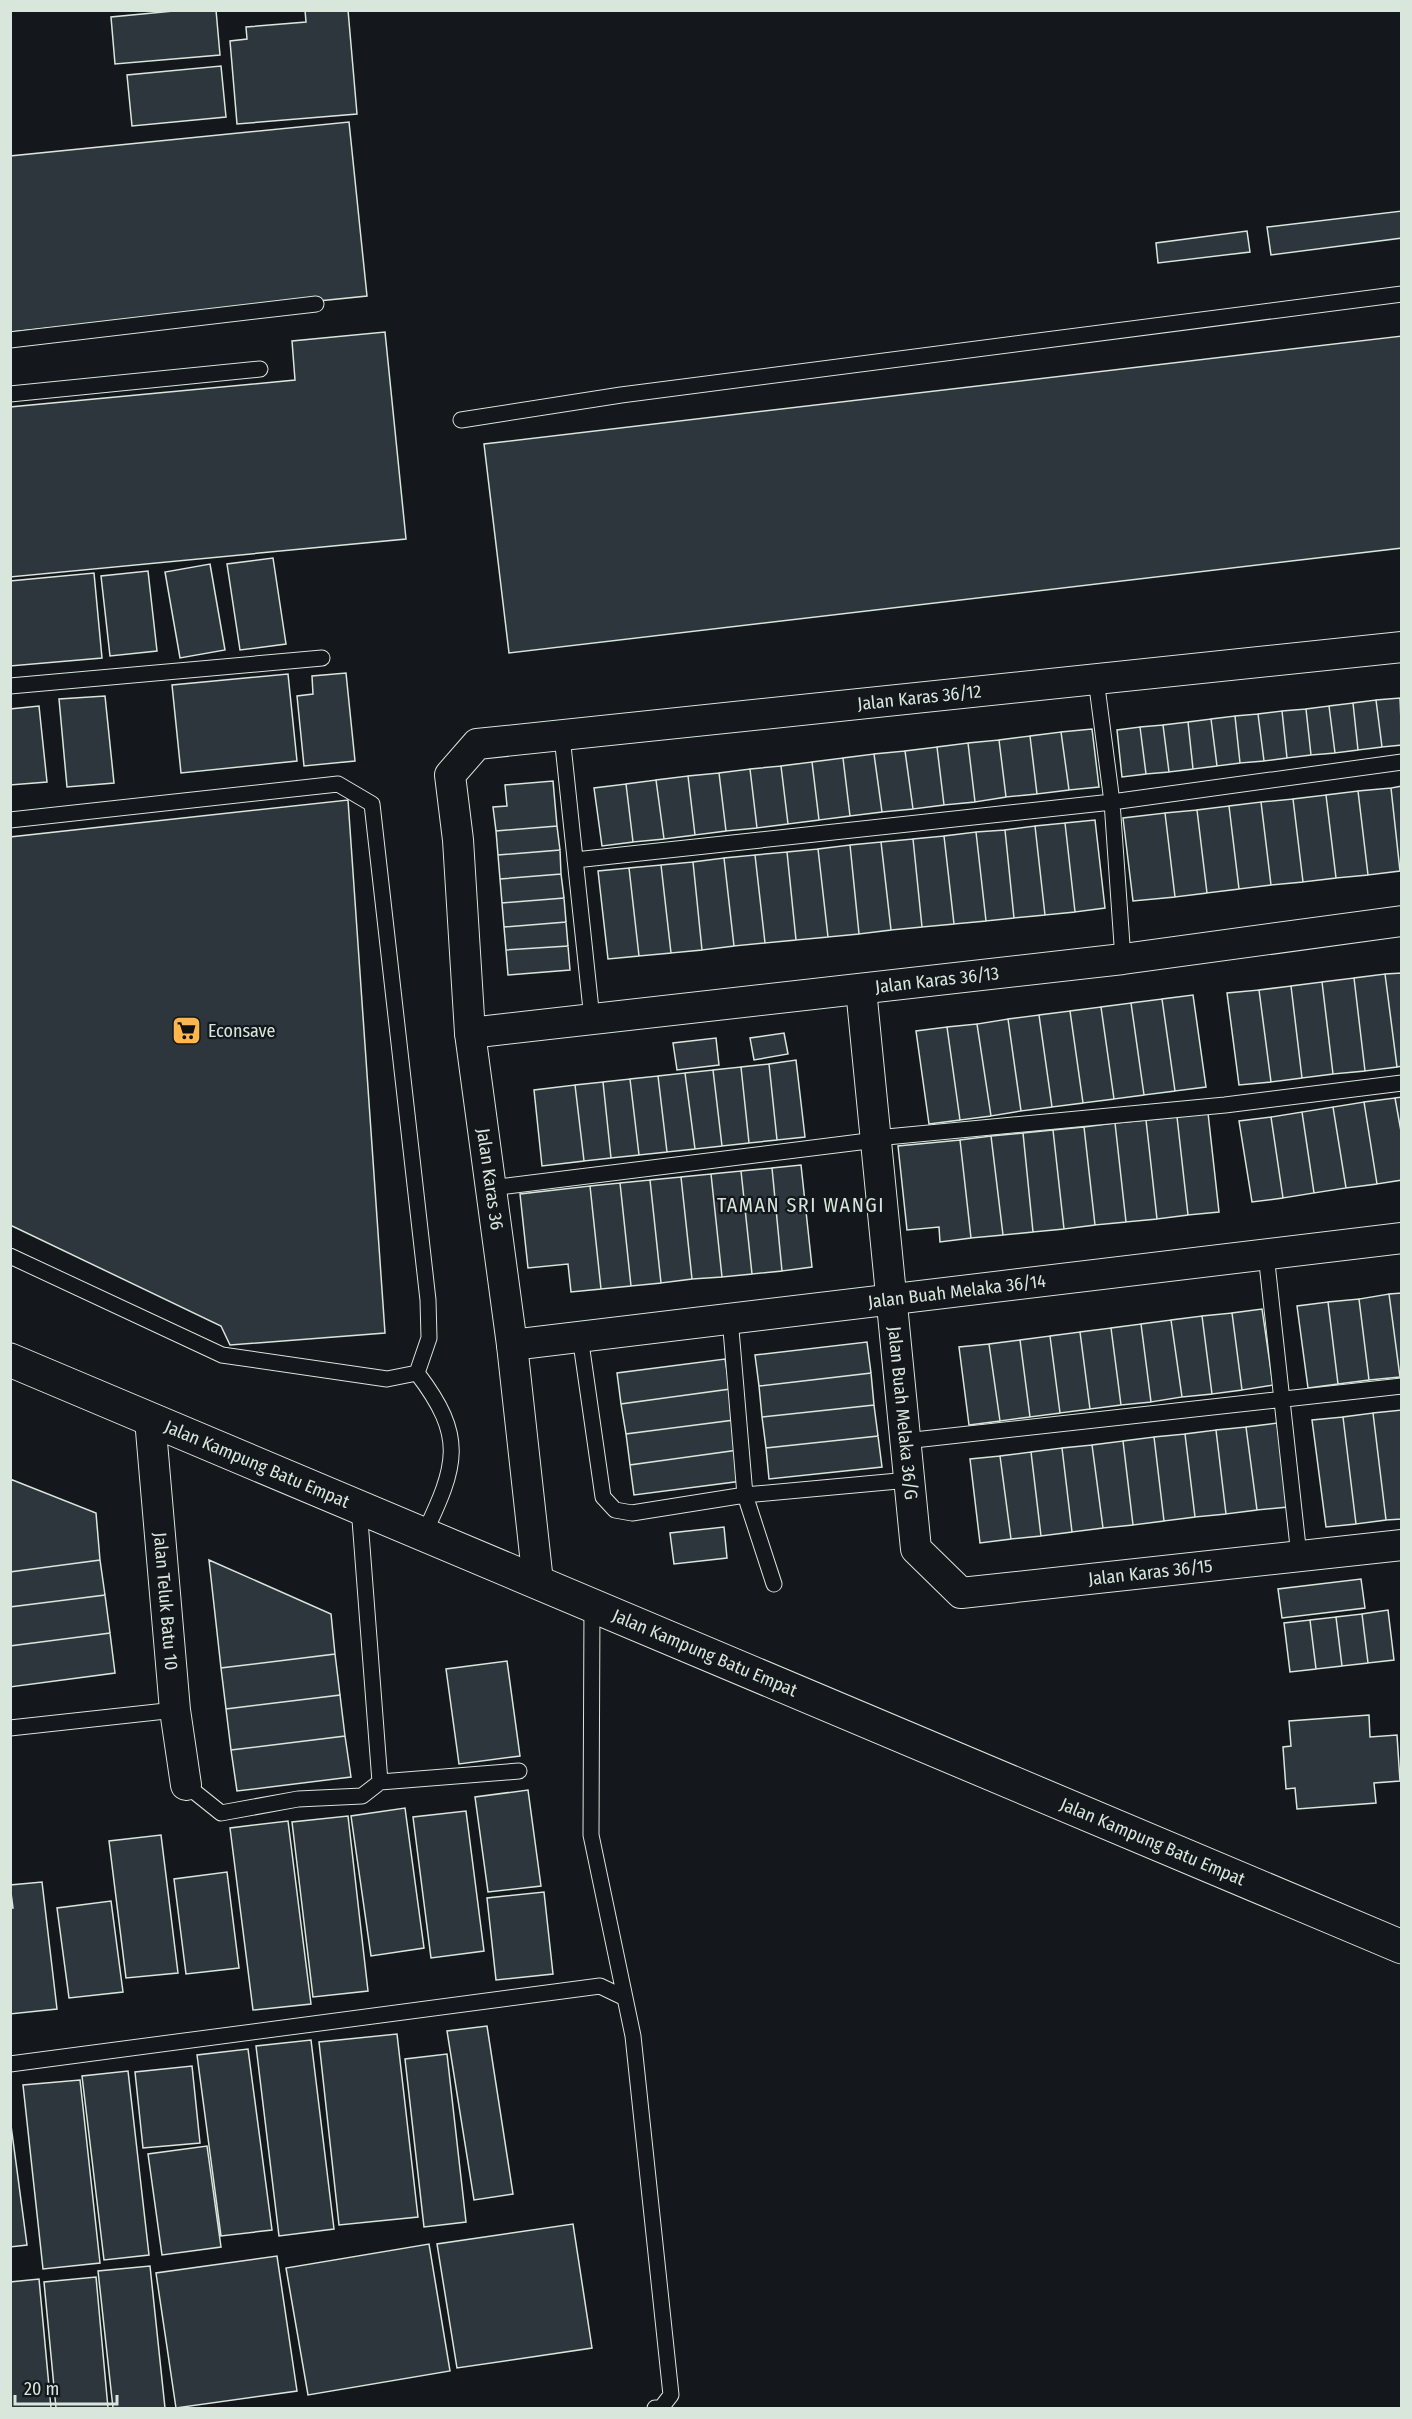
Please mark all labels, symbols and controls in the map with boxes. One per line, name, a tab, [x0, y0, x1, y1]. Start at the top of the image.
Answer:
street label: Jalan Karas 36/12	[856, 680, 982, 715]
street label: Jalan Karas 36/13	[874, 962, 1000, 998]
supermarket icon: Econsave	[171, 1015, 203, 1047]
place label: Econsave	[208, 1020, 275, 1042]
street label: Jalan Karas 36	[472, 1127, 508, 1231]
district label: TAMAN SRI WANGI	[717, 1193, 885, 1217]
street label: Jalan Buah Melaka 36/14	[867, 1270, 1047, 1313]
street label: Jalan Buah Melaka 36/G	[883, 1325, 922, 1501]
street label: Jalan Kampung Batu Empat	[161, 1415, 353, 1513]
street label: Jalan Teluk Batu 10	[149, 1531, 183, 1671]
street label: Jalan Karas 36/15	[1087, 1555, 1213, 1590]
street label: Jalan Kampung Batu Empat	[609, 1604, 801, 1702]
street label: Jalan Kampung Batu Empat	[1057, 1793, 1248, 1891]
scale bar	[15, 2368, 117, 2406]
text: 20 m	[24, 2378, 59, 2400]

